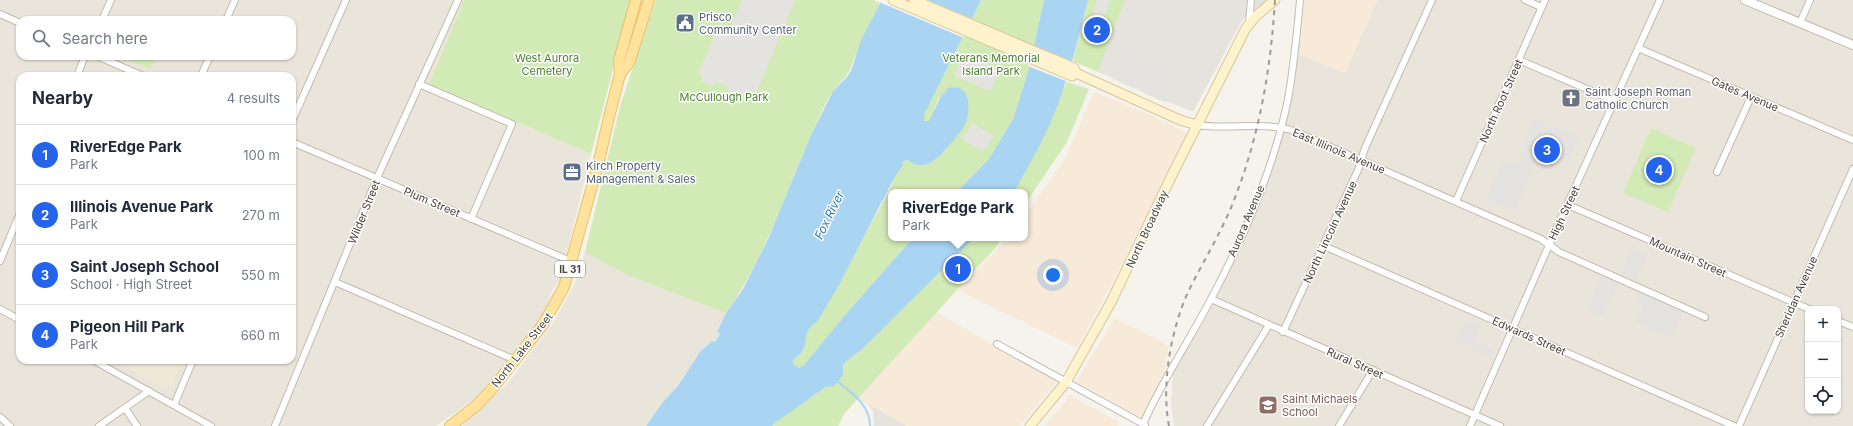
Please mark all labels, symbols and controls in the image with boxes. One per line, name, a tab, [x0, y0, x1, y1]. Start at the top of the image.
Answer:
place label: Prisco Community Center	[699, 10, 797, 37]
public building icon: Prisco Community Center	[674, 12, 696, 34]
pin: 2	[1084, 15, 1110, 45]
search box	[16, 16, 296, 60]
icon: search	[30, 27, 52, 49]
text: Search here	[62, 29, 148, 48]
park label: West Aurora Cemetery	[515, 51, 579, 78]
park label: Veterans Memorial Island Park	[942, 51, 1040, 78]
street label: North Root Street	[1476, 57, 1526, 145]
street label: Gates Avenue	[1709, 74, 1781, 114]
place label: Saint Joseph Roman Catholic Church	[1585, 85, 1691, 112]
church icon: Saint Joseph Roman Catholic Church	[1560, 87, 1582, 109]
text: Nearby	[32, 88, 93, 108]
text: 4 results	[227, 90, 280, 106]
park label: McCullough Park	[679, 90, 769, 104]
street label: East Illinois Avenue	[1290, 125, 1388, 177]
pin: 3	[1534, 135, 1560, 165]
text: RiverEdge Park	[70, 137, 182, 156]
text: 1	[42, 147, 48, 163]
text: 100 m	[243, 147, 280, 163]
pin: 4	[1646, 155, 1672, 185]
text: Park	[70, 156, 98, 172]
place label: Kirch Property Management & Sales	[586, 159, 696, 186]
office icon: Kirch Property Management & Sales	[561, 161, 583, 183]
street label: Wilder Street	[345, 178, 383, 246]
street label: North Lincoln Avenue	[1300, 178, 1360, 286]
street label: Aurora Avenue	[1225, 183, 1267, 259]
street label: High Street	[1545, 183, 1583, 242]
street label: Plum Street	[402, 184, 463, 220]
water label: Fox River	[811, 188, 847, 242]
street label: North Broadway	[1123, 188, 1171, 270]
popup	[888, 189, 1028, 241]
text: Illinois Avenue Park	[70, 197, 213, 216]
text: RiverEdge Park	[902, 198, 1014, 217]
text: 2	[41, 207, 49, 223]
text: 270 m	[242, 207, 280, 223]
text: Park	[70, 216, 98, 232]
text: Park	[902, 217, 930, 233]
street label: Mountain Street	[1647, 234, 1729, 280]
pin: 1	[945, 254, 971, 284]
street label: Sheridan Avenue	[1772, 254, 1820, 340]
text: Saint Joseph School	[70, 257, 219, 276]
road number: IL 31	[555, 261, 585, 277]
your location	[1043, 265, 1063, 285]
text: 3	[41, 267, 49, 283]
text: 550 m	[241, 267, 280, 283]
text: School · High Street	[70, 276, 192, 292]
map controls	[1805, 306, 1841, 414]
button: +	[1805, 306, 1841, 342]
street label: North Lake Street	[488, 309, 556, 390]
street label: Edwards Street	[1490, 314, 1568, 359]
text: Pigeon Hill Park	[70, 317, 185, 336]
text: 4	[41, 327, 49, 343]
text: 660 m	[241, 327, 280, 343]
text: Park	[70, 336, 98, 352]
button: −	[1805, 342, 1841, 378]
street label: Rural Street	[1324, 344, 1386, 382]
button: locate	[1805, 378, 1841, 414]
place label: Saint Michaels School	[1282, 392, 1358, 419]
school or university icon: Saint Michaels School	[1257, 394, 1279, 416]

